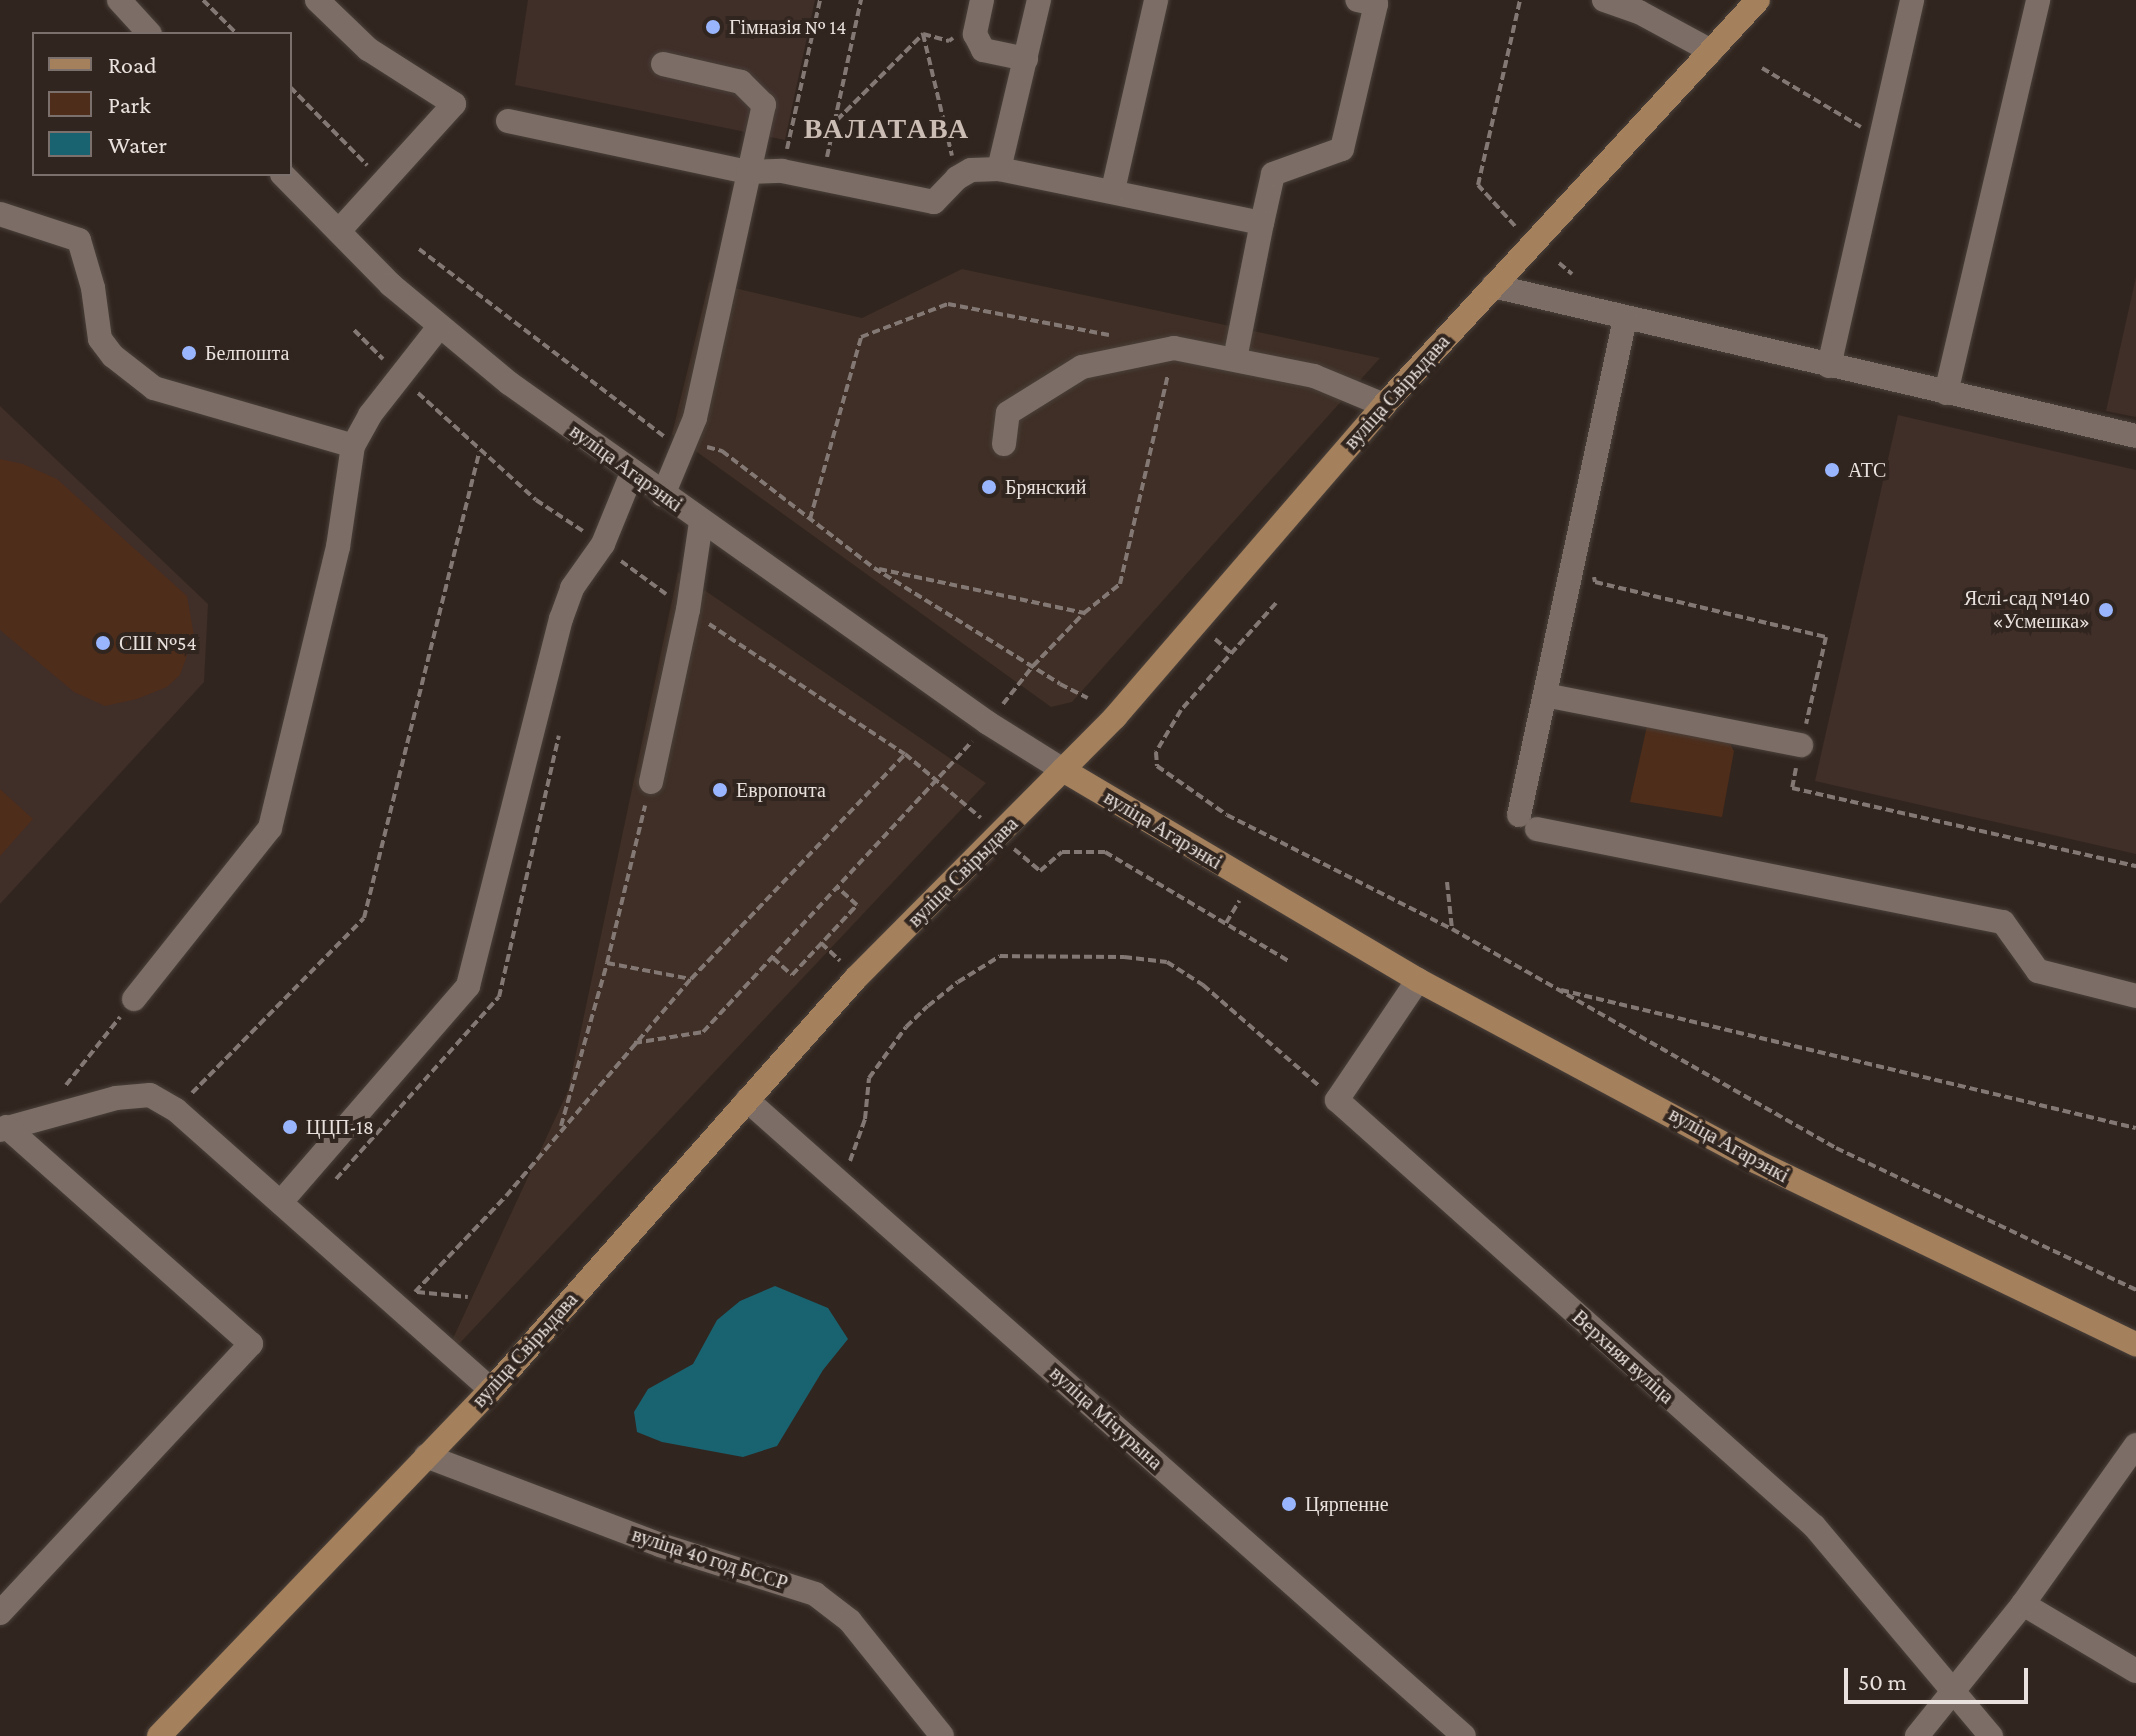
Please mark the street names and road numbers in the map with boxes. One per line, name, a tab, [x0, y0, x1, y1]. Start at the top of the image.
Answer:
street label: вуліца Свірыдава	[1339, 330, 1455, 454]
street label: вуліца Агарэнкі	[565, 419, 687, 517]
street label: вуліца Агарэнкі	[1100, 785, 1226, 875]
street label: вуліца Свірыдава	[903, 812, 1023, 932]
street label: вуліца Агарэнкі	[1665, 1102, 1793, 1188]
street label: вуліца Свірыдава	[467, 1288, 583, 1412]
street label: Верхняя вуліца	[1567, 1305, 1679, 1409]
street label: вуліца Мічурына	[1045, 1361, 1167, 1475]
street label: вуліца 40 год БССР	[629, 1523, 791, 1595]

